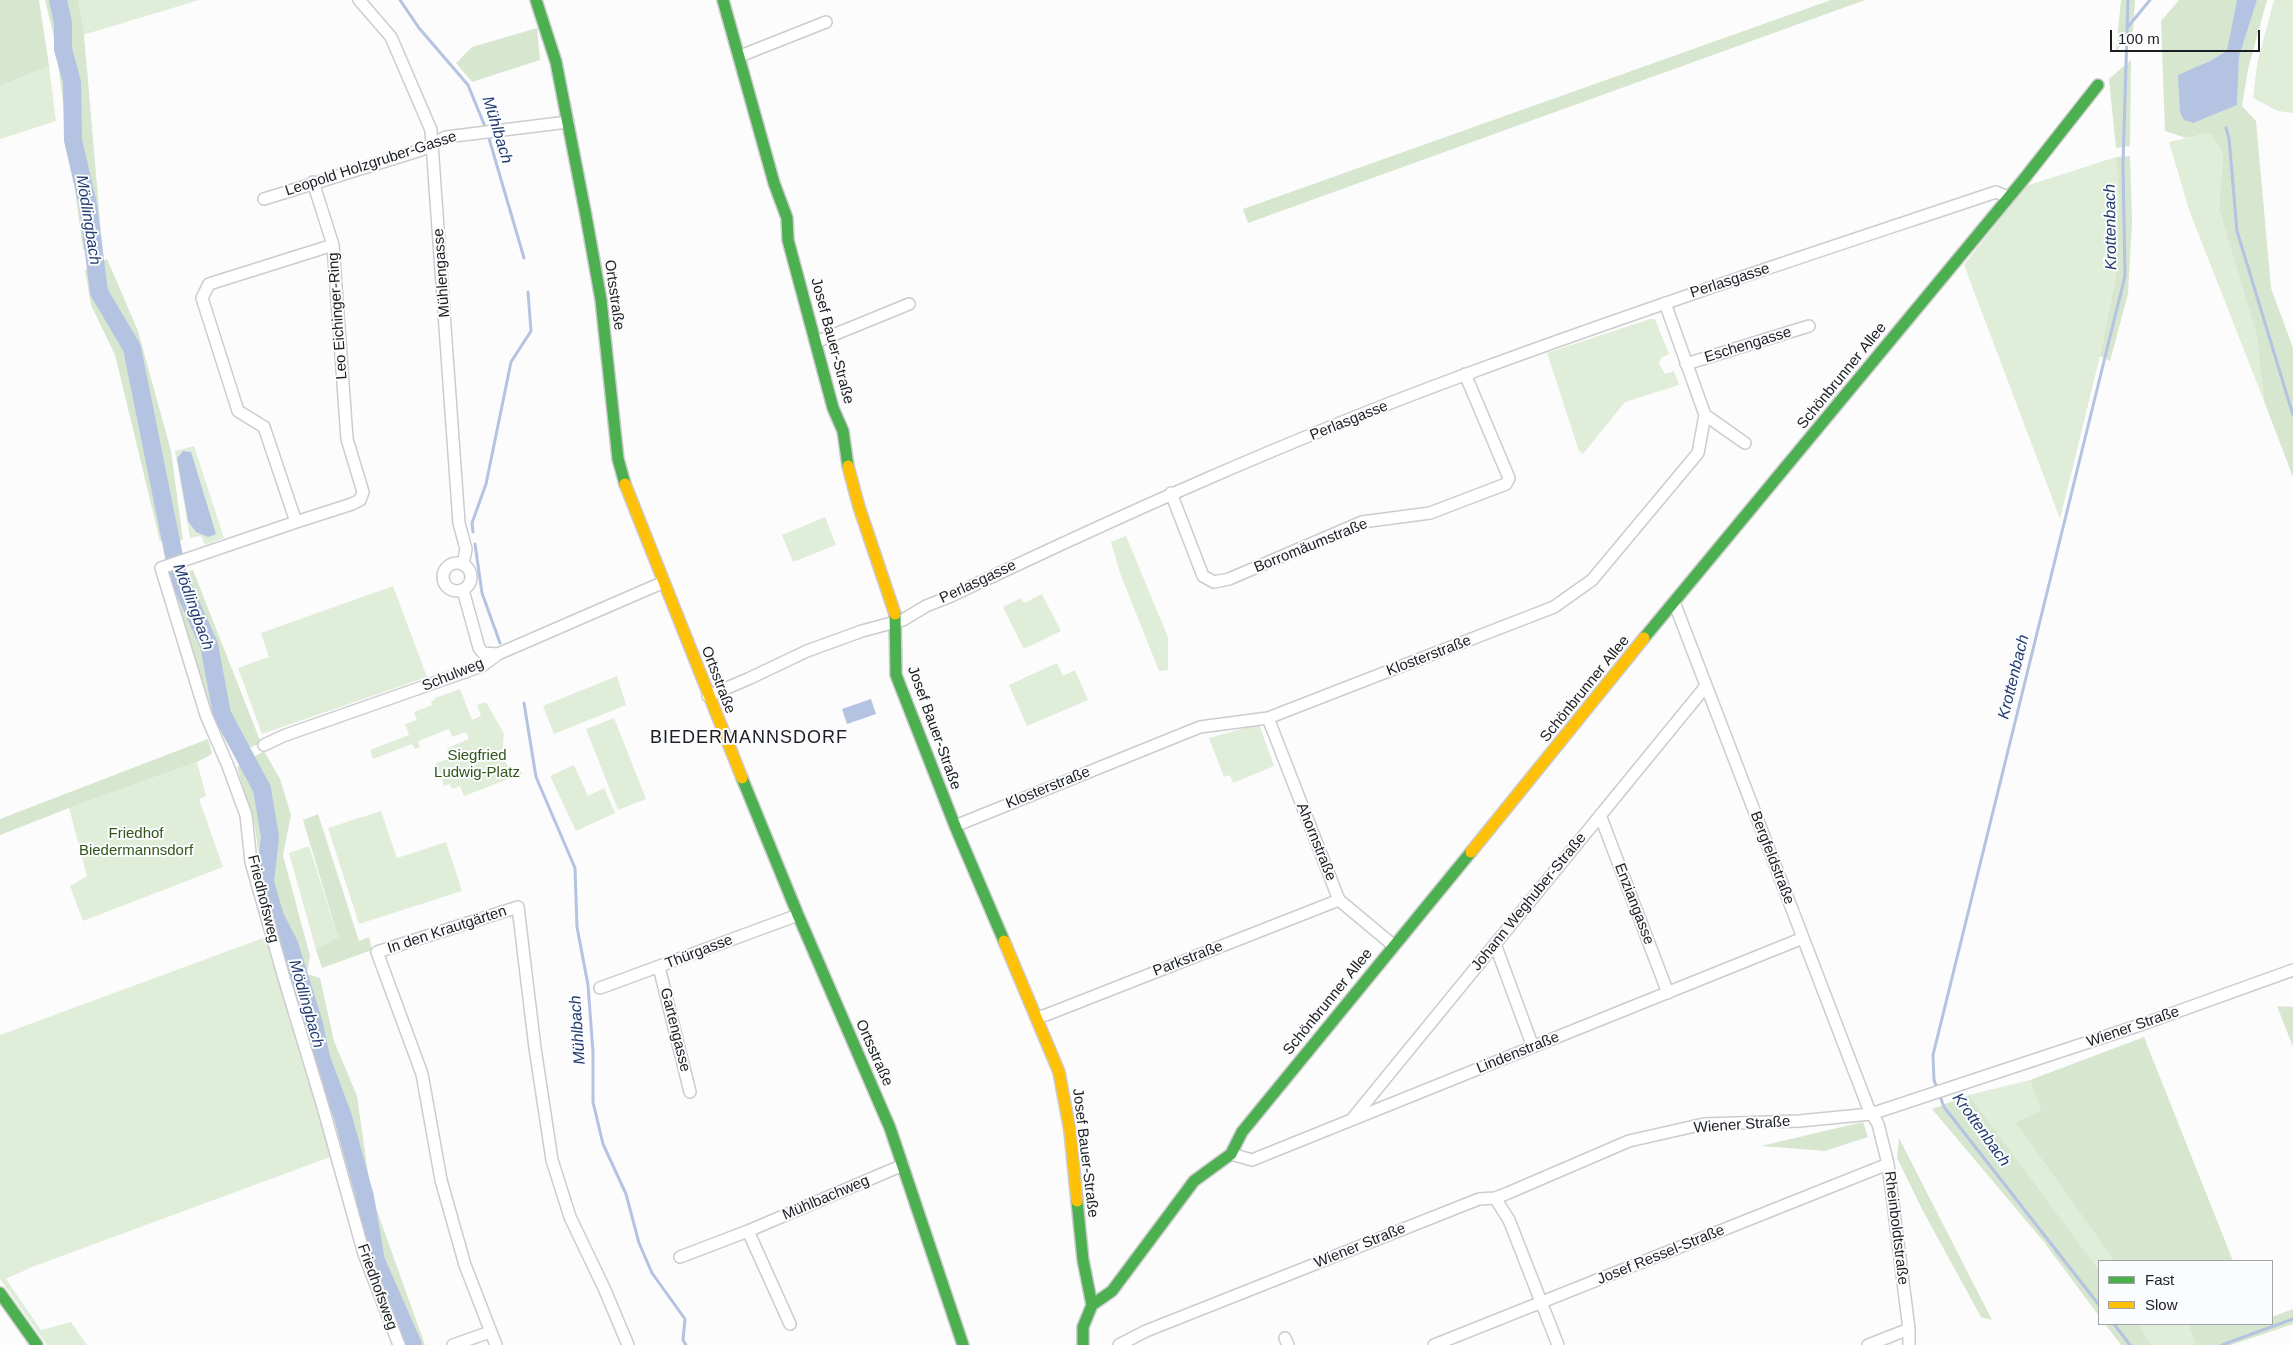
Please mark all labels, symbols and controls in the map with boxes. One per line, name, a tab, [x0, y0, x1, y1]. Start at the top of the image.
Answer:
scale bar	[2113, 20, 2263, 52]
text: 100 m	[2118, 30, 2160, 47]
water label: Mühlbach	[478, 94, 516, 166]
street label: Leopold Holzgruber-Gasse	[283, 128, 459, 200]
water label: Mödlingbach	[71, 174, 105, 266]
water label: Krottenbach	[2101, 184, 2121, 270]
street label: Mühlengasse	[430, 228, 454, 318]
street label: Leo Eichinger-Ring	[325, 252, 351, 380]
street label: Ortsstraße	[600, 259, 628, 331]
street label: Perlasgasse	[1688, 260, 1772, 302]
street label: Josef Bauer-Straße	[806, 276, 858, 406]
street label: Schönbrunner Allee	[1794, 319, 1890, 433]
street label: Eschengasse	[1702, 323, 1794, 367]
street label: Perlasgasse	[1307, 397, 1391, 445]
street label: Borromäumstraße	[1252, 515, 1370, 577]
street label: Perlasgasse	[937, 556, 1019, 608]
water label: Mödlingbach	[168, 561, 218, 653]
street label: Klosterstraße	[1384, 632, 1474, 680]
street label: Schönbrunner Allee	[1537, 632, 1633, 746]
water label: Krottenbach	[1994, 633, 2034, 721]
street label: Ortsstraße	[697, 644, 739, 716]
street label: Schulweg	[419, 654, 487, 696]
street label: Josef Bauer-Straße	[903, 664, 965, 792]
district label: BIEDERMANNSDORF	[648, 727, 850, 749]
park label: Siegfried Ludwig-Platz	[434, 747, 520, 782]
street label: Klosterstraße	[1003, 763, 1093, 813]
street label: Ahornstraße	[1292, 800, 1340, 884]
street label: Bergfeldstraße	[1746, 809, 1798, 907]
park label: Friedhof Biedermannsdorf	[79, 825, 193, 860]
street label: Johann Weghuber-Straße	[1468, 829, 1590, 975]
street label: Friedhofsweg	[243, 853, 283, 945]
street label: Enziangasse	[1610, 861, 1658, 947]
street label: In den Krautgärten	[385, 902, 509, 958]
street label: Thürgasse	[663, 931, 735, 973]
street label: Parkstraße	[1151, 937, 1225, 981]
street label: Schönbrunner Allee	[1280, 945, 1376, 1059]
water label: Mödlingbach	[284, 958, 328, 1050]
street label: Gartengasse	[656, 986, 694, 1074]
water label: Mühlbach	[566, 995, 590, 1065]
street label: Wiener Straße	[2084, 1003, 2182, 1051]
street label: Ortsstraße	[851, 1017, 897, 1089]
street label: Lindenstraße	[1474, 1028, 1562, 1078]
street label: Josef Bauer-Straße	[1068, 1087, 1102, 1219]
water label: Krottenbach	[1948, 1089, 2014, 1171]
street label: Wiener Straße	[1693, 1113, 1791, 1137]
street label: Rheinboldtstraße	[1880, 1170, 1912, 1286]
street label: Mühlbachweg	[780, 1172, 872, 1224]
street label: Wiener Straße	[1312, 1220, 1408, 1272]
street label: Josef Ressel-Straße	[1595, 1221, 1727, 1289]
street label: Friedhofsweg	[353, 1242, 401, 1332]
legend	[2098, 1260, 2273, 1325]
text: Fast	[2145, 1271, 2174, 1288]
text: Slow	[2145, 1296, 2178, 1313]

